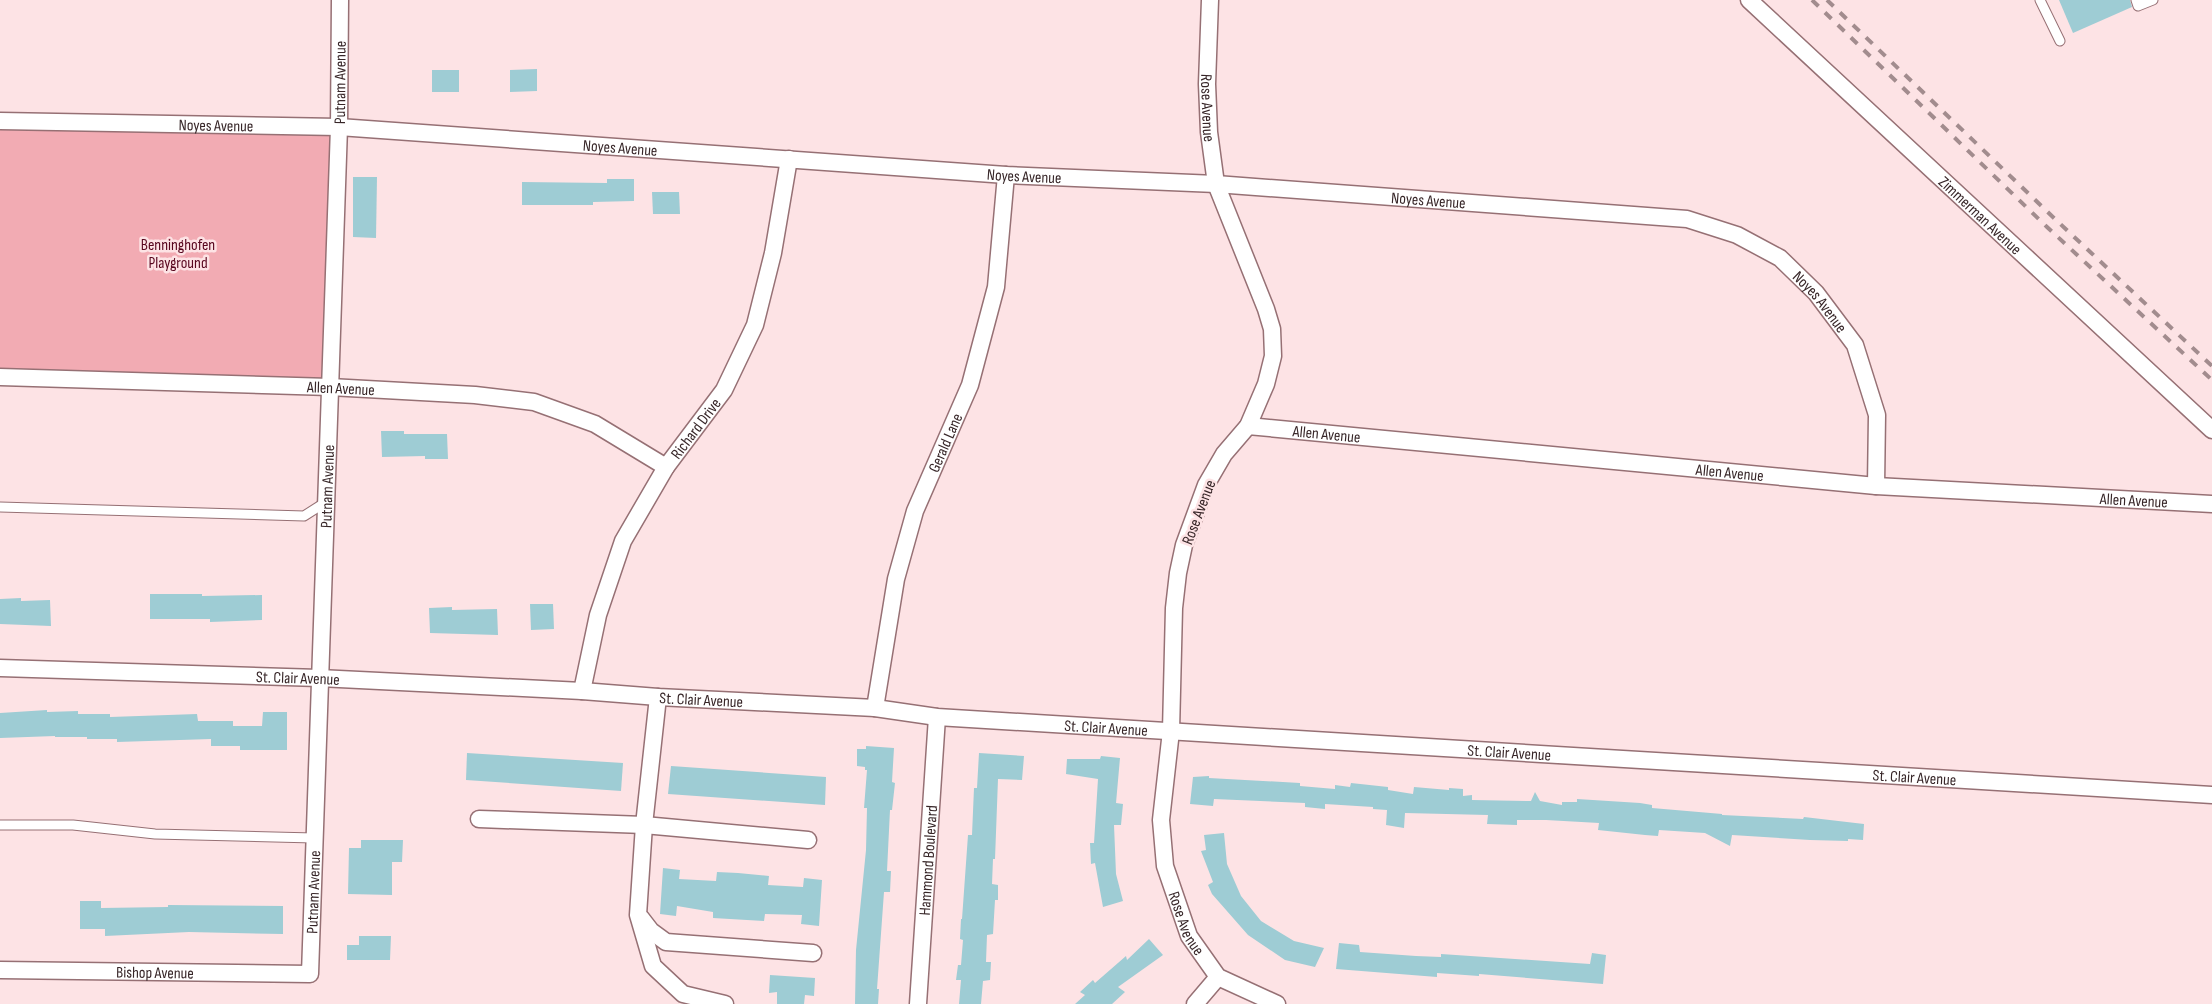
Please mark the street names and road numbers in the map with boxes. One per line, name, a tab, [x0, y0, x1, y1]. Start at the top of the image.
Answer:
street label: Putnam Avenue	[331, 41, 351, 124]
street label: Rose Avenue	[1196, 74, 1218, 143]
street label: Noyes Avenue	[178, 116, 253, 136]
street label: Noyes Avenue	[582, 137, 658, 161]
street label: Noyes Avenue	[986, 166, 1062, 188]
street label: Zimmerman Avenue	[1934, 173, 2025, 259]
street label: Noyes Avenue	[1390, 189, 1466, 214]
street label: Noyes Avenue	[1788, 268, 1850, 337]
street label: Allen Avenue	[306, 378, 375, 400]
street label: Richard Drive	[667, 395, 726, 463]
street label: Gerald Lane	[925, 411, 967, 476]
street label: Allen Avenue	[1291, 422, 1361, 448]
street label: Putnam Avenue	[317, 444, 339, 528]
street label: Allen Avenue	[1694, 461, 1764, 486]
street label: Rose Avenue	[1178, 478, 1220, 548]
street label: Allen Avenue	[2098, 490, 2168, 513]
street label: St. Clair Avenue	[256, 668, 340, 690]
street label: St. Clair Avenue	[659, 689, 743, 712]
street label: St. Clair Avenue	[1064, 717, 1148, 741]
street label: St. Clair Avenue	[1467, 741, 1552, 766]
street label: St. Clair Avenue	[1872, 766, 1957, 790]
street label: Hammond Boulevard	[916, 805, 942, 916]
street label: Putnam Avenue	[303, 850, 325, 934]
street label: Rose Avenue	[1163, 889, 1208, 959]
street label: Bishop Avenue	[116, 963, 194, 984]

